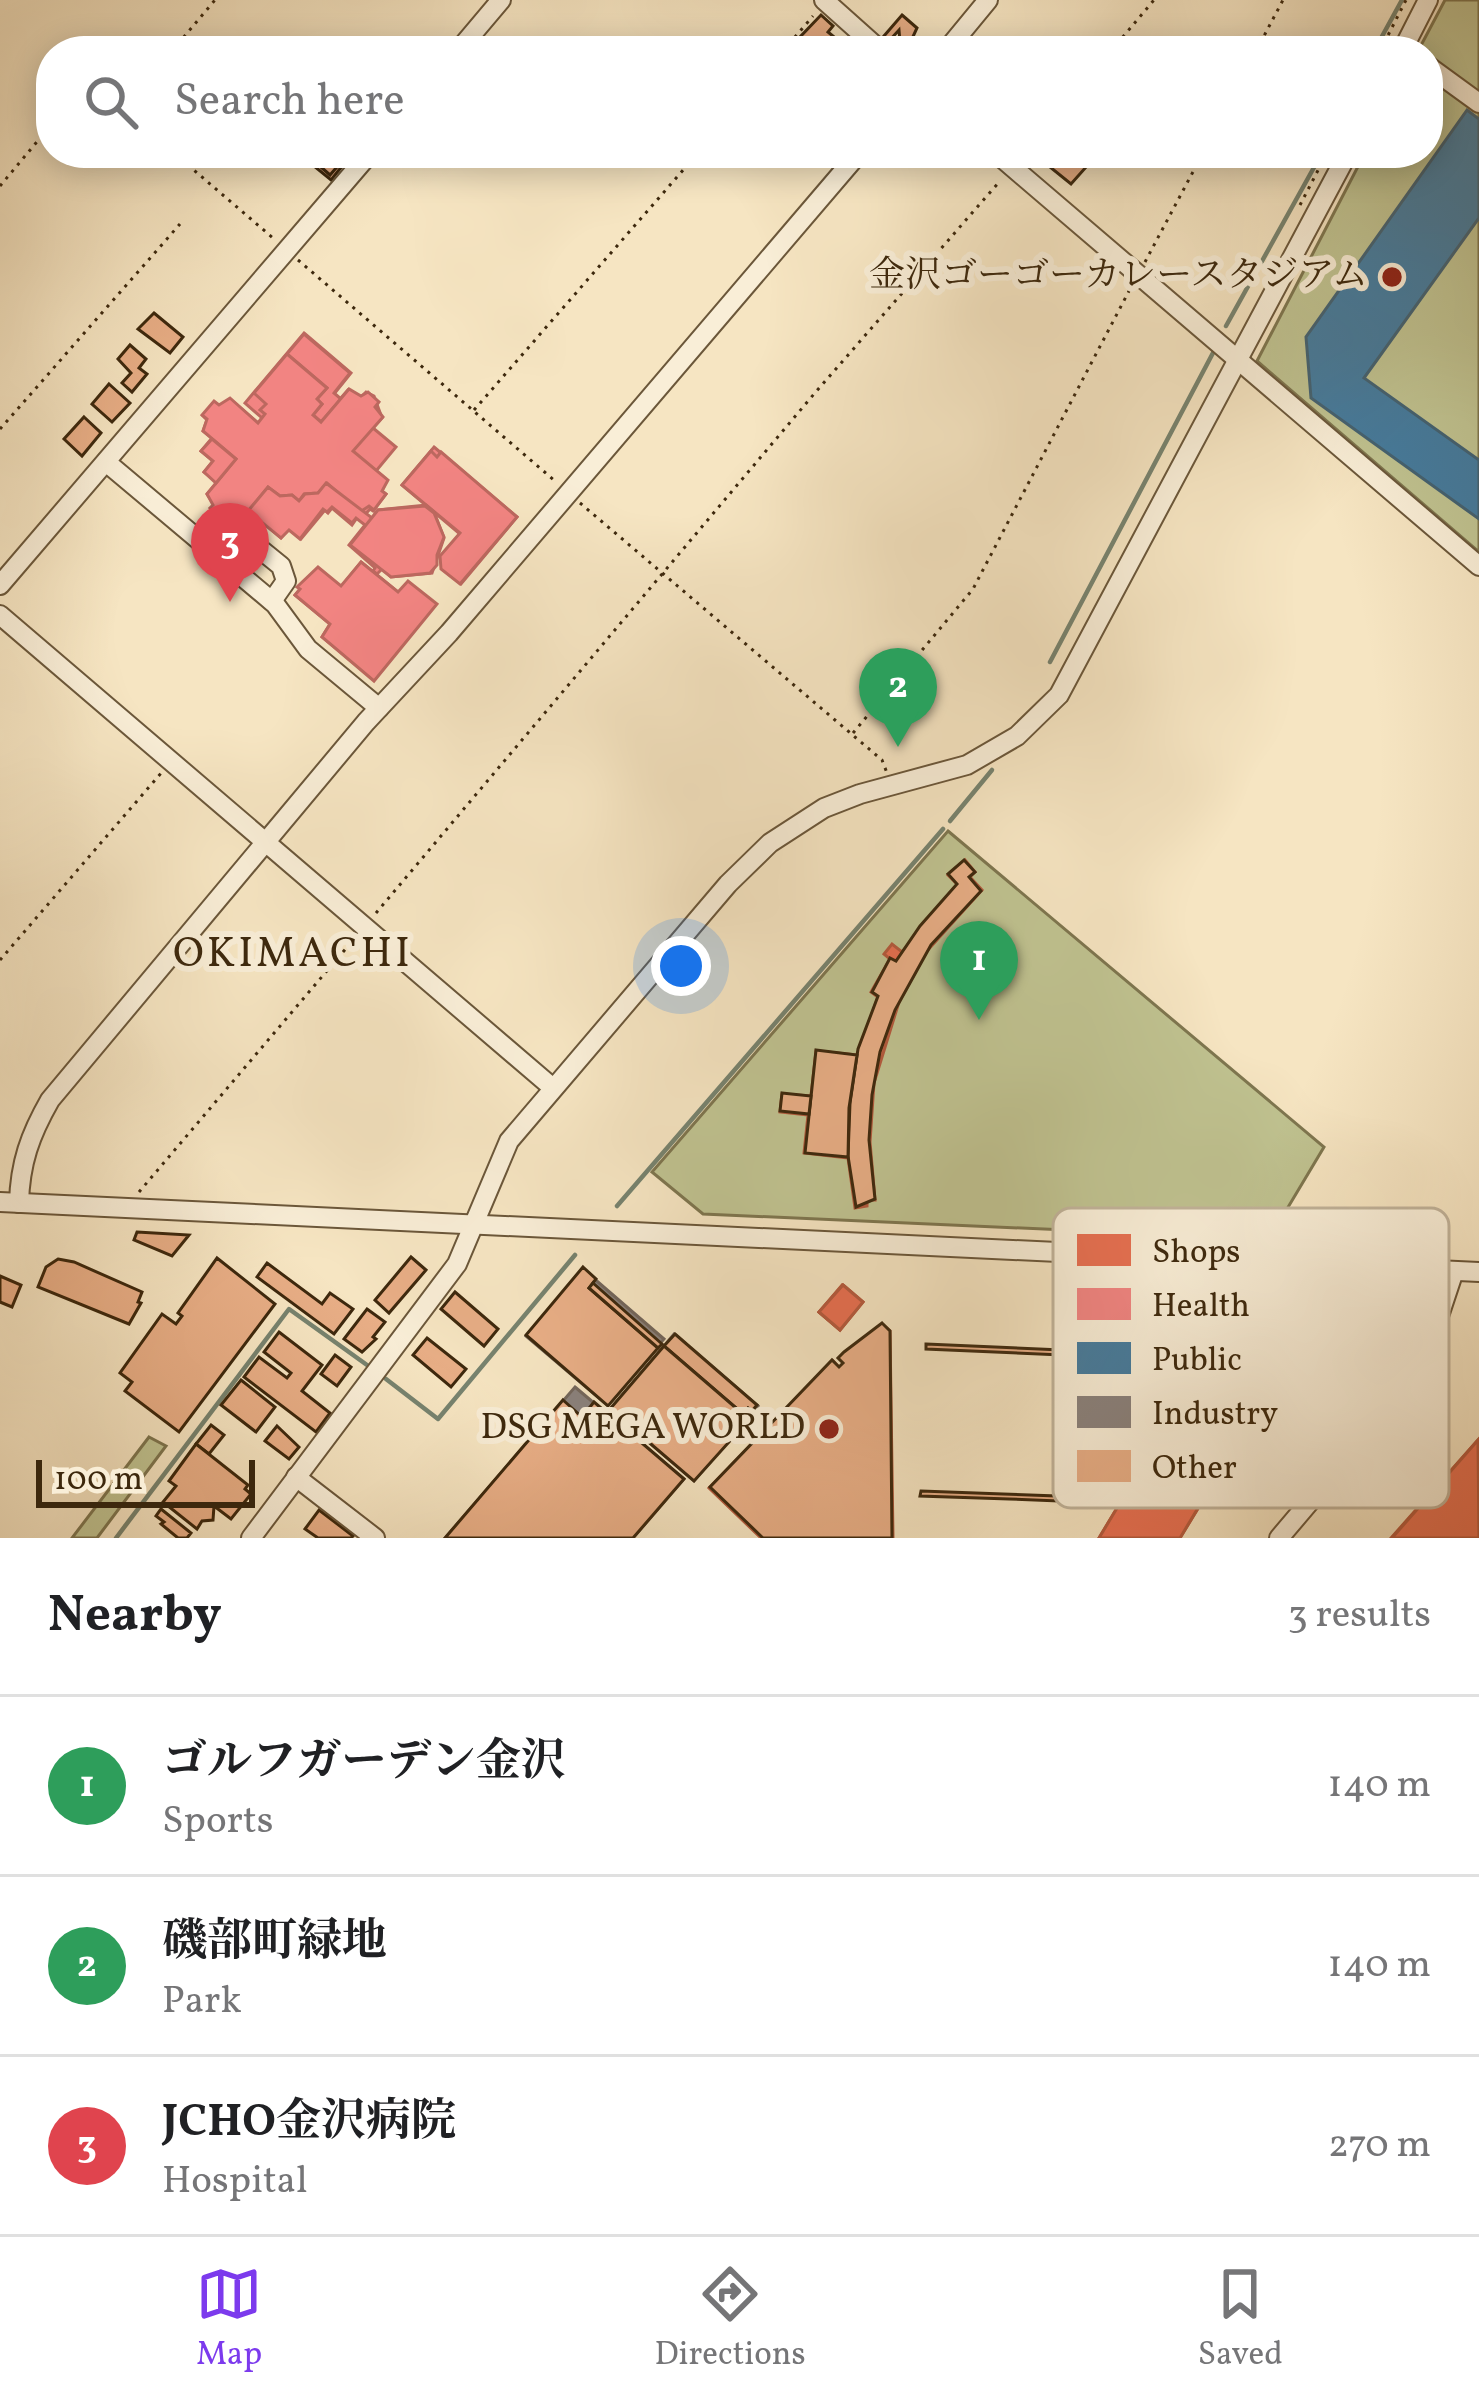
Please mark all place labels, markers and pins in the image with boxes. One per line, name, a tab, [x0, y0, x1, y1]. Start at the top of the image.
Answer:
place label: 金沢ゴーゴーカレースタジアム	[869, 252, 1368, 302]
marker: 金沢ゴーゴーカレースタジアム	[1379, 264, 1405, 290]
pin: 3	[191, 503, 269, 602]
pin: 2	[859, 648, 937, 747]
pin: 1	[940, 921, 1018, 1020]
place label: DSG MEGA WORLD	[481, 1404, 805, 1454]
marker: DSG MEGA WORLD	[816, 1416, 842, 1442]

